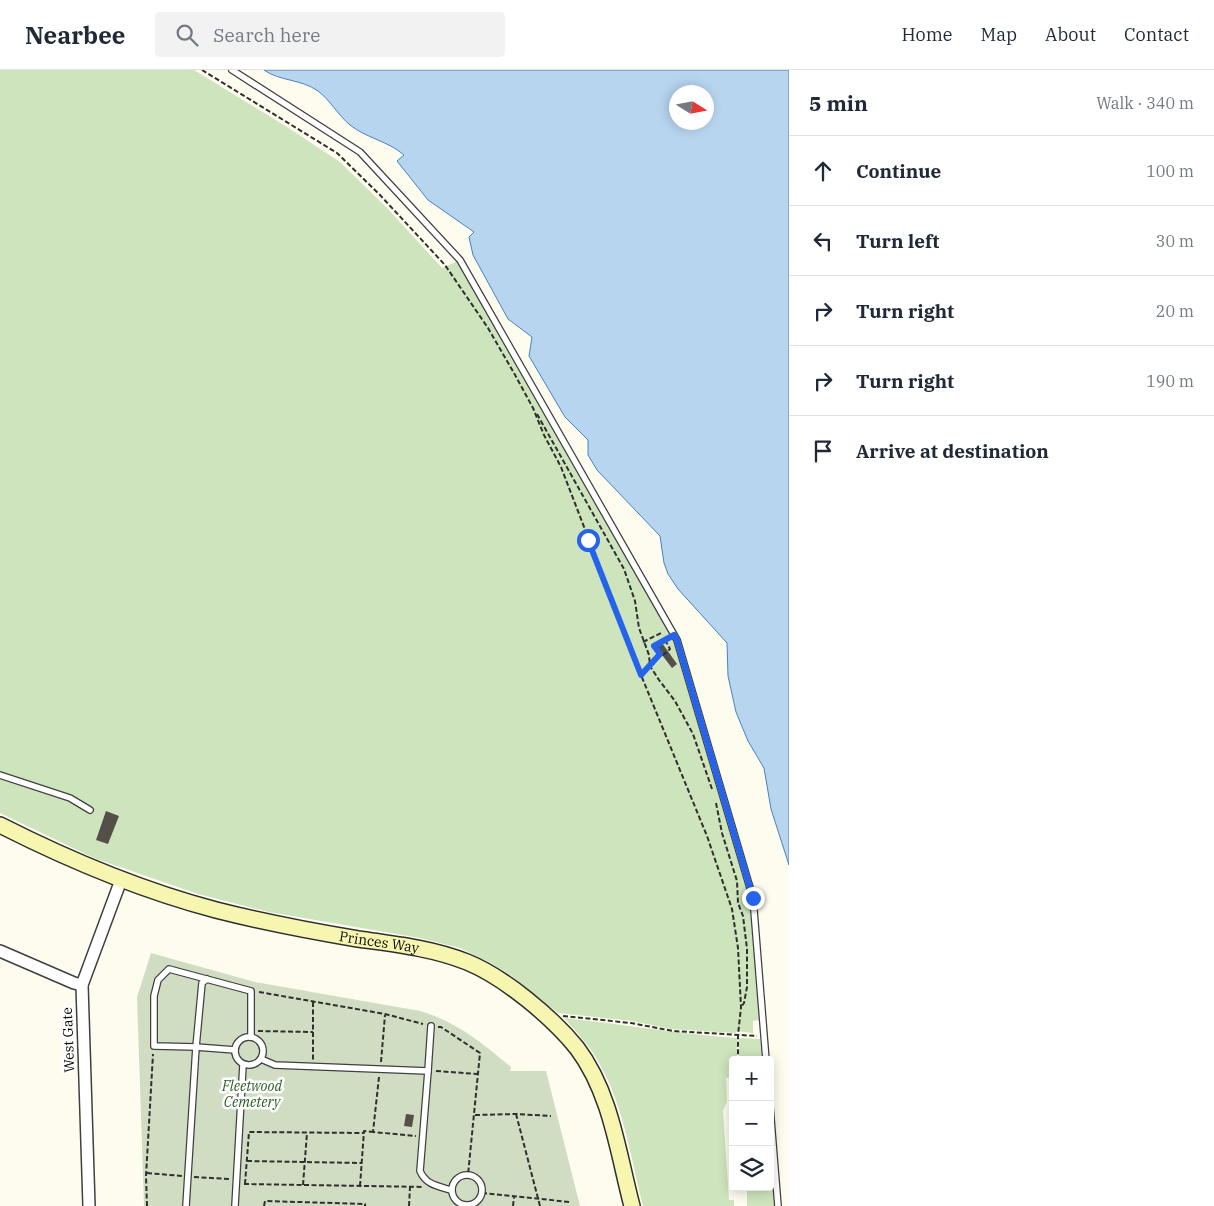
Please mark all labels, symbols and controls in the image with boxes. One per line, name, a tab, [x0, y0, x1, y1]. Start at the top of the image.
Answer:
search box	[155, 12, 505, 57]
text: Nearbee	[25, 19, 125, 51]
icon: search	[173, 21, 201, 49]
text: Search here	[213, 23, 320, 47]
text: Home	[901, 23, 953, 46]
text: Map	[981, 23, 1017, 46]
text: About	[1045, 23, 1096, 46]
text: Contact	[1124, 23, 1189, 46]
north arrow	[669, 85, 714, 130]
text: 5 min	[809, 89, 868, 117]
text: Walk · 340 m	[1096, 93, 1194, 113]
icon: ahead	[809, 157, 837, 185]
text: Continue	[856, 159, 941, 183]
text: 100 m	[1146, 161, 1194, 181]
icon: left	[809, 227, 837, 255]
text: Turn left	[856, 229, 939, 253]
text: 30 m	[1156, 231, 1194, 251]
icon: right	[809, 297, 837, 325]
text: Turn right	[856, 299, 954, 323]
text: 20 m	[1156, 301, 1194, 321]
icon: right	[809, 367, 837, 395]
text: Turn right	[856, 369, 954, 393]
text: 190 m	[1146, 371, 1194, 391]
icon: arrive	[809, 437, 837, 465]
text: Arrive at destination	[856, 439, 1049, 463]
route start	[577, 529, 600, 552]
route end	[742, 887, 765, 910]
street label: Princes Way	[338, 927, 421, 957]
street label: West Gate	[58, 1007, 78, 1073]
map controls	[729, 1056, 774, 1191]
button: +	[729, 1056, 774, 1101]
park label: Fleetwood Cemetery	[221, 1077, 283, 1111]
button: −	[729, 1101, 774, 1146]
button: layers	[729, 1146, 774, 1191]

